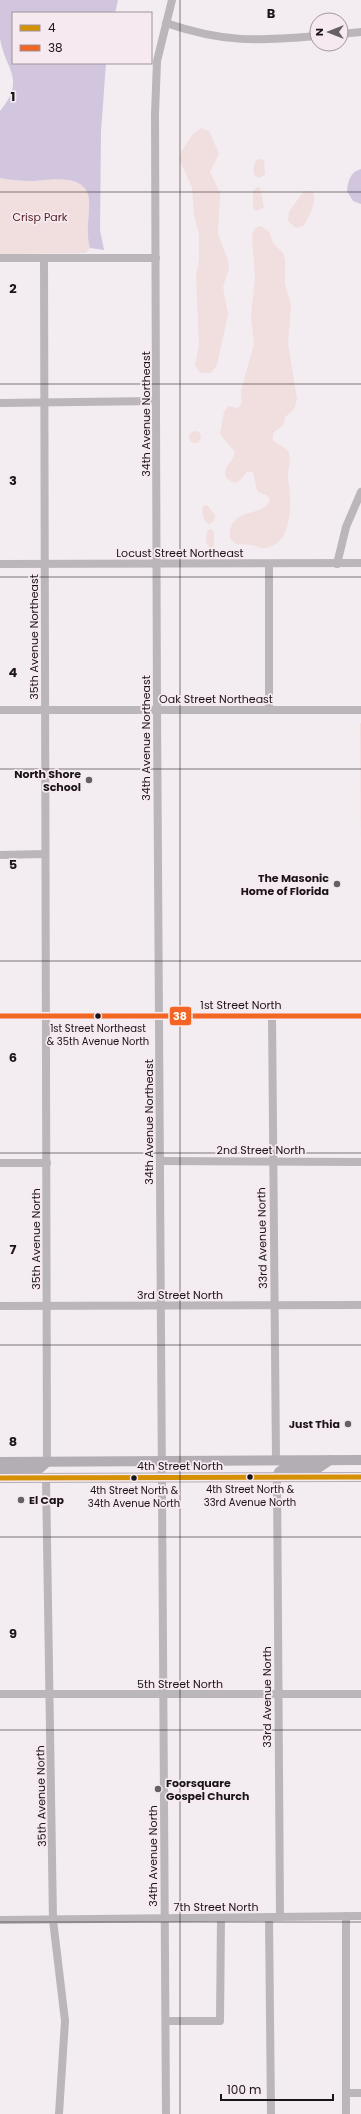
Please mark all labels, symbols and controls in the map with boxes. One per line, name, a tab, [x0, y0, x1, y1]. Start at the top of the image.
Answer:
text: B	[267, 4, 276, 23]
legend	[12, 12, 152, 64]
north arrow	[309, 12, 349, 52]
text: 4	[48, 19, 56, 36]
text: N	[311, 28, 327, 36]
text: 38	[48, 39, 63, 56]
text: 1	[11, 87, 15, 106]
park label: Crisp Park	[13, 209, 68, 225]
text: 2	[9, 279, 17, 298]
street label: 34th Avenue Northeast	[138, 351, 154, 477]
text: 3	[9, 471, 17, 490]
street label: Locust Street Northeast	[116, 545, 244, 561]
street label: 35th Avenue Northeast	[26, 574, 42, 700]
text: 4	[9, 663, 18, 682]
street label: 34th Avenue Northeast	[138, 675, 154, 801]
street label: Oak Street Northeast	[159, 691, 273, 707]
place label: North Shore School	[14, 766, 81, 795]
marker: North Shore School	[84, 775, 94, 785]
text: 5	[9, 855, 17, 874]
place label: The Masonic Home of Florida	[241, 870, 329, 899]
marker: The Masonic Home of Florida	[332, 879, 342, 889]
street label: 1st Street North	[200, 997, 282, 1013]
line badge: 38	[169, 1006, 192, 1026]
text: 38	[173, 1008, 187, 1024]
marker: 1st Street Northeast & 35th Avenue North	[93, 1011, 103, 1021]
place label: 1st Street Northeast & 35th Avenue North	[47, 1021, 149, 1049]
text: 6	[9, 1048, 17, 1067]
street label: 34th Avenue Northeast	[141, 1059, 157, 1185]
street label: 2nd Street North	[217, 1142, 305, 1158]
street label: 33rd Avenue North	[253, 1187, 271, 1289]
street label: 35th Avenue North	[28, 1188, 44, 1290]
text: 7	[10, 1240, 17, 1259]
street label: 3rd Street North	[137, 1287, 223, 1303]
place label: Just Thia	[289, 1416, 340, 1432]
marker: Just Thia	[343, 1419, 353, 1429]
text: 8	[9, 1432, 17, 1451]
street label: 4th Street North	[137, 1458, 223, 1474]
marker: 4th Street North & 33rd Avenue North	[245, 1472, 255, 1482]
marker: 4th Street North & 34th Avenue North	[129, 1473, 139, 1483]
place label: 4th Street North & 33rd Avenue North	[204, 1482, 296, 1510]
place label: 4th Street North & 34th Avenue North	[88, 1483, 180, 1511]
place label: El Cap	[29, 1492, 64, 1508]
marker: El Cap	[16, 1495, 26, 1505]
text: 9	[9, 1624, 17, 1643]
street label: 33rd Avenue North	[259, 1646, 275, 1748]
street label: 5th Street North	[137, 1676, 223, 1692]
street label: 35th Avenue North	[32, 1745, 50, 1847]
place label: Foorsquare Gospel Church	[166, 1775, 249, 1804]
marker: Foorsquare Gospel Church	[153, 1784, 163, 1794]
street label: 34th Avenue North	[145, 1805, 161, 1907]
street label: 7th Street North	[173, 1899, 259, 1915]
scale bar	[221, 2076, 333, 2102]
text: 100 m	[227, 2081, 261, 2098]

